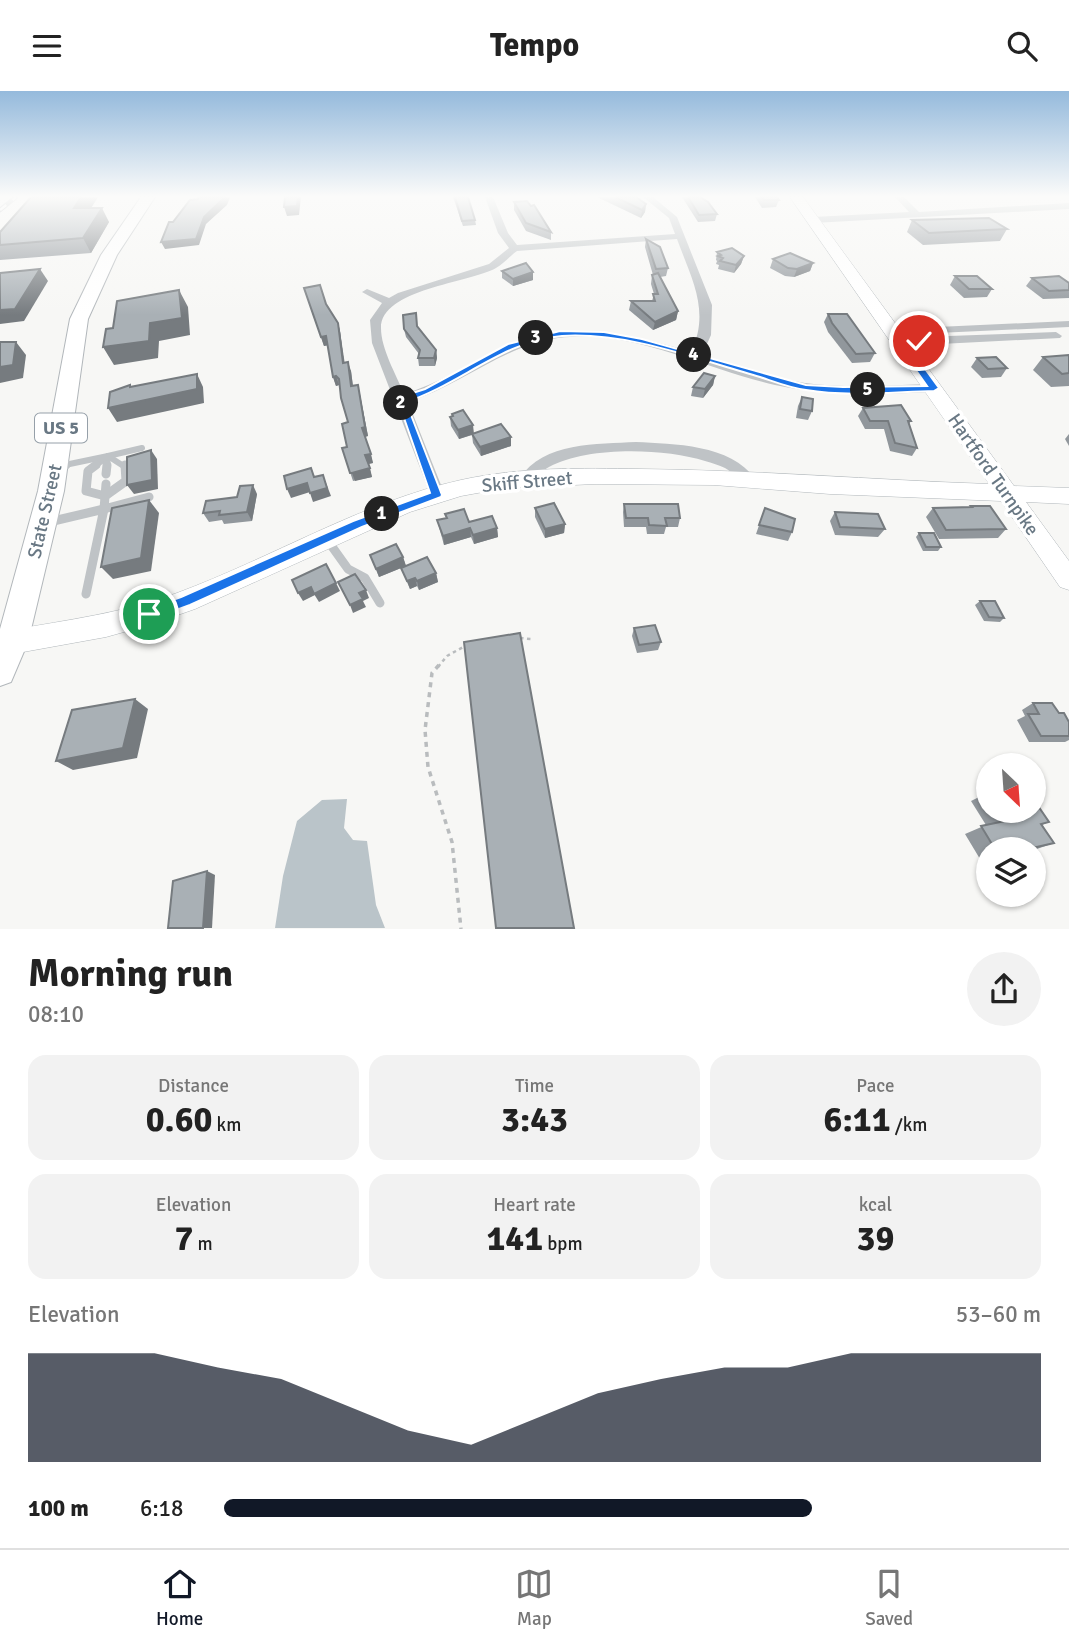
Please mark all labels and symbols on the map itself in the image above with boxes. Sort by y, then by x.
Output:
pin [889,311,949,371]
pin: 3 [518,321,554,355]
pin: 4 [676,337,712,373]
pin: 5 [850,373,886,407]
pin: 2 [384,385,418,421]
street label: Hartford Turnpike [942,409,1044,540]
road number: US 5 [35,414,87,443]
street label: State Street [22,461,68,561]
street label: Skiff Street [481,466,574,498]
pin: 1 [364,497,400,531]
pin [119,584,179,644]
north arrow [976,753,1046,823]

